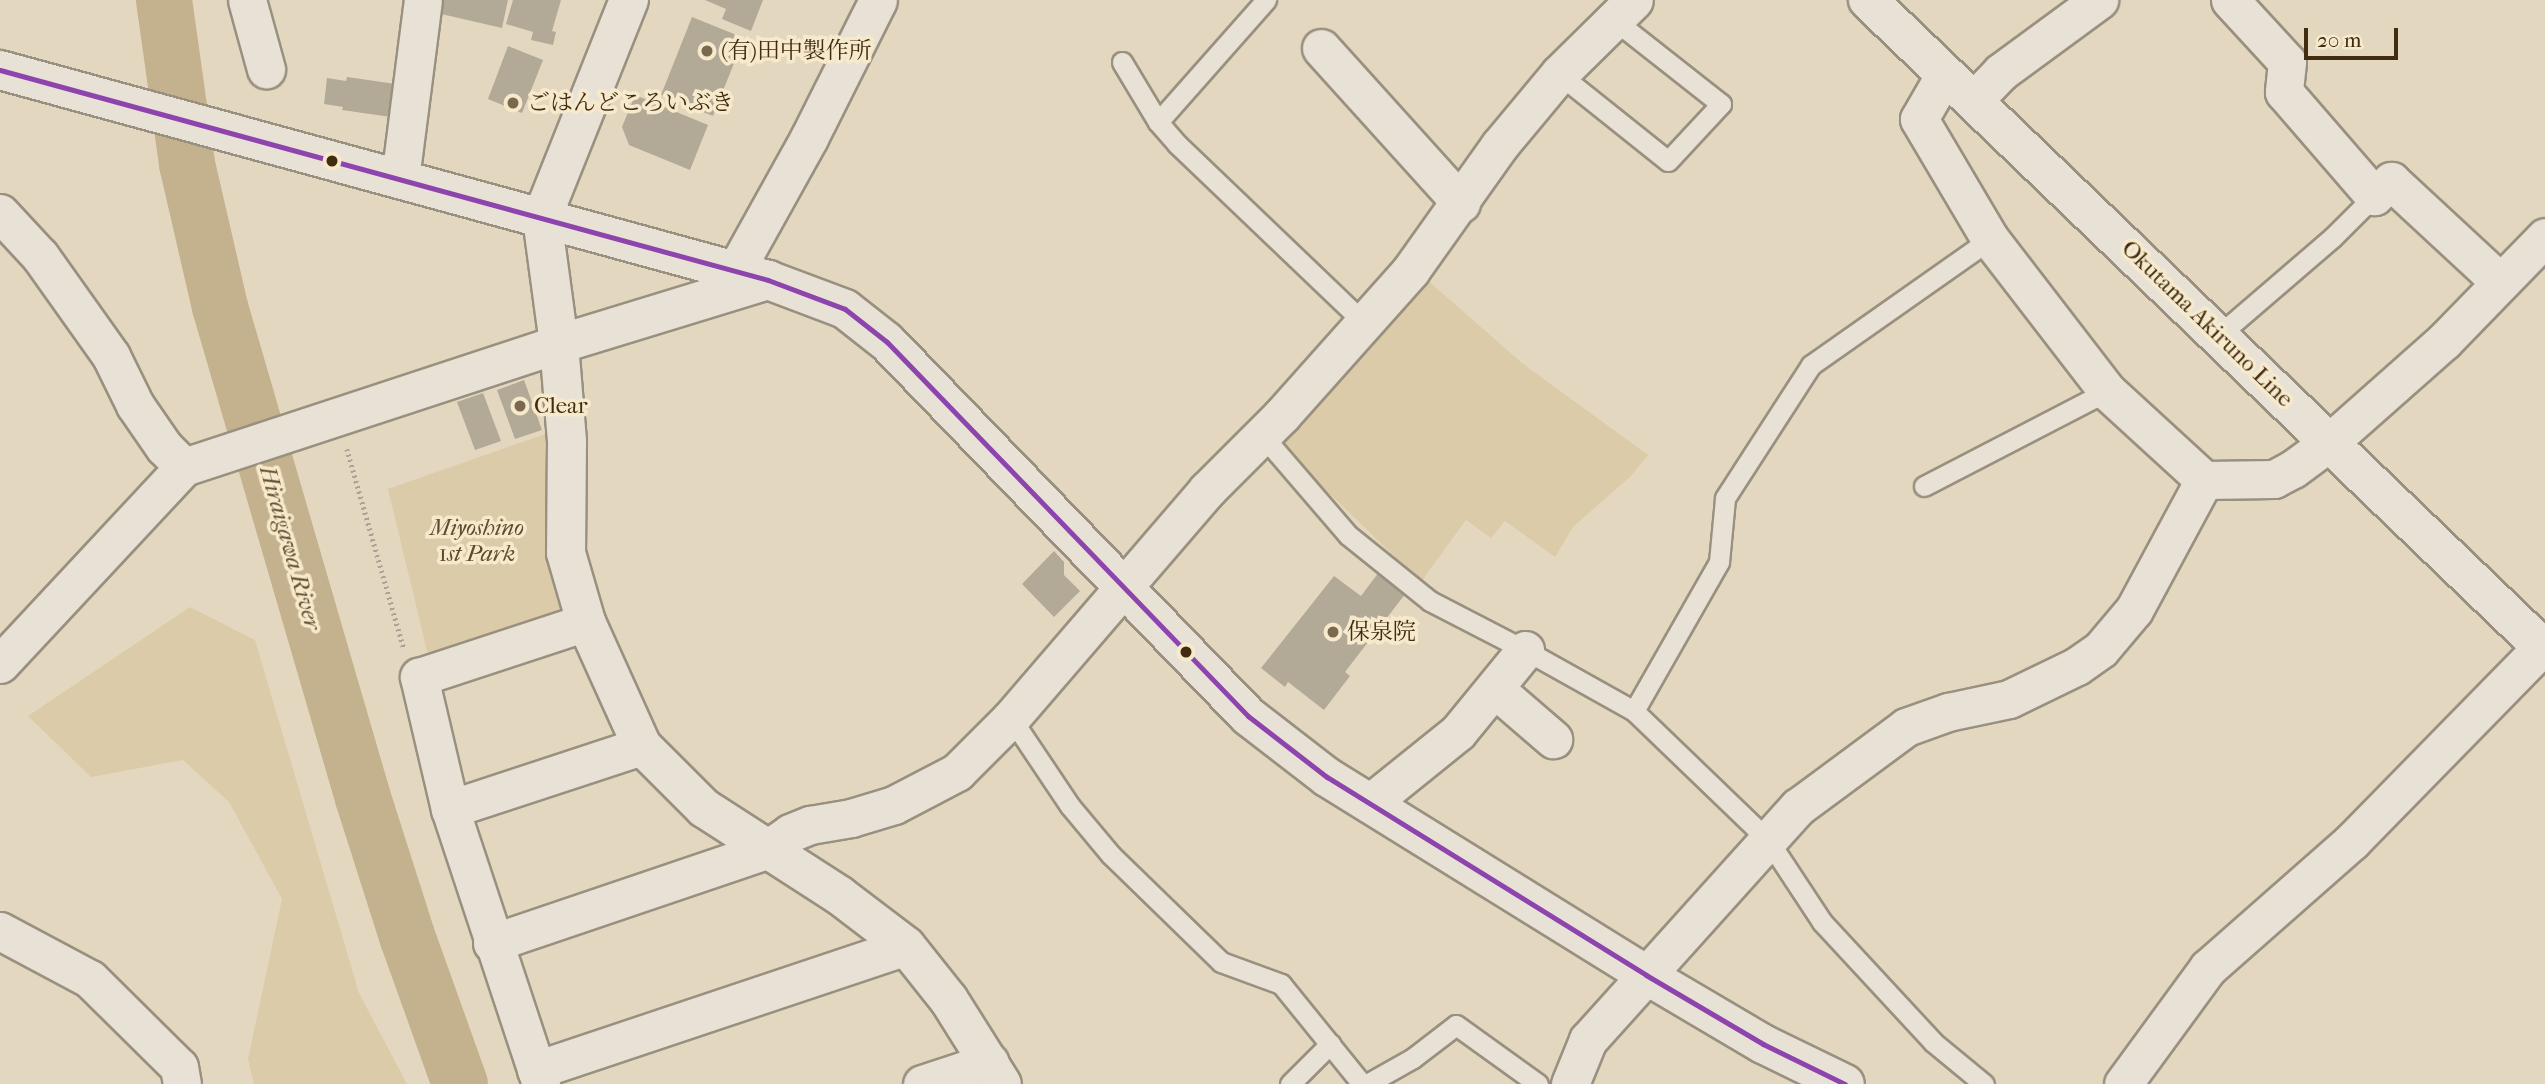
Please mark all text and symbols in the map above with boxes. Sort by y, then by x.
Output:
scale bar [2307,14,2402,58]
text: 20 m [2317,28,2361,52]
place label: (有)田中製作所 [721,37,872,65]
marker: (有)田中製作所 [699,43,715,59]
place label: ごはんどころいぶき [527,89,734,117]
marker: ごはんどころいぶき [505,95,521,111]
unlabelled marker [325,154,339,168]
street label: Okutama Akiruno Line [2115,235,2299,413]
place label: Clear [534,392,587,420]
marker: Clear [512,398,528,414]
water label: Hiraigawa River [253,463,327,633]
park label: Miyoshino 1st Park [430,514,524,568]
place label: 保泉院 [1347,618,1416,646]
marker: 保泉院 [1325,624,1341,640]
unlabelled marker [1179,645,1193,659]

